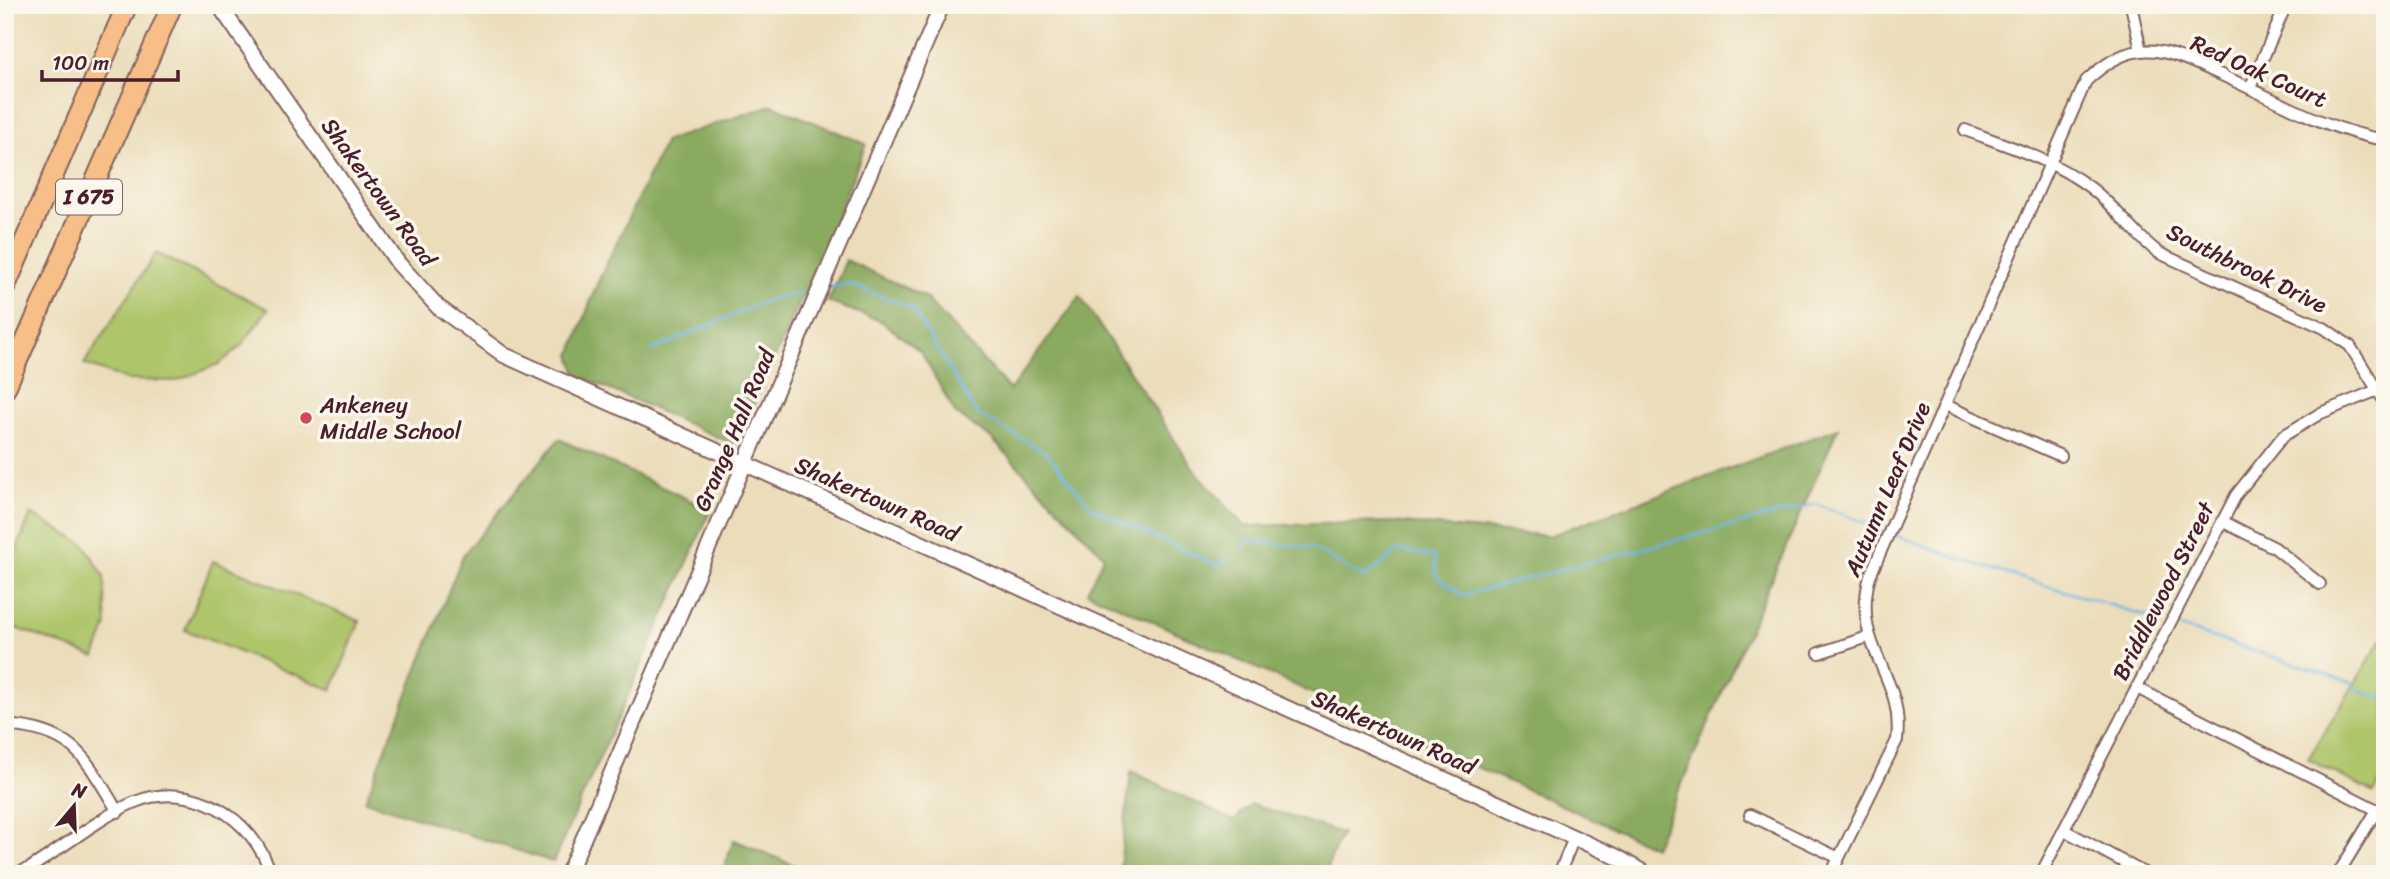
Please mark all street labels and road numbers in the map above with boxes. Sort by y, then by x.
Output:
street label: Red Oak Court [2184,23,2334,120]
street label: Shakertown Road [310,109,448,277]
road number: I 675 [56,180,122,214]
street label: Southbrook Drive [2159,212,2334,325]
street label: Grange Hall Road [682,341,788,518]
street label: Autumn Leaf Drive [1832,395,1943,584]
street label: Shakertown Road [788,445,968,555]
street label: Briddlewood Street [2101,493,2227,688]
street label: Shakertown Road [1305,678,1485,788]

